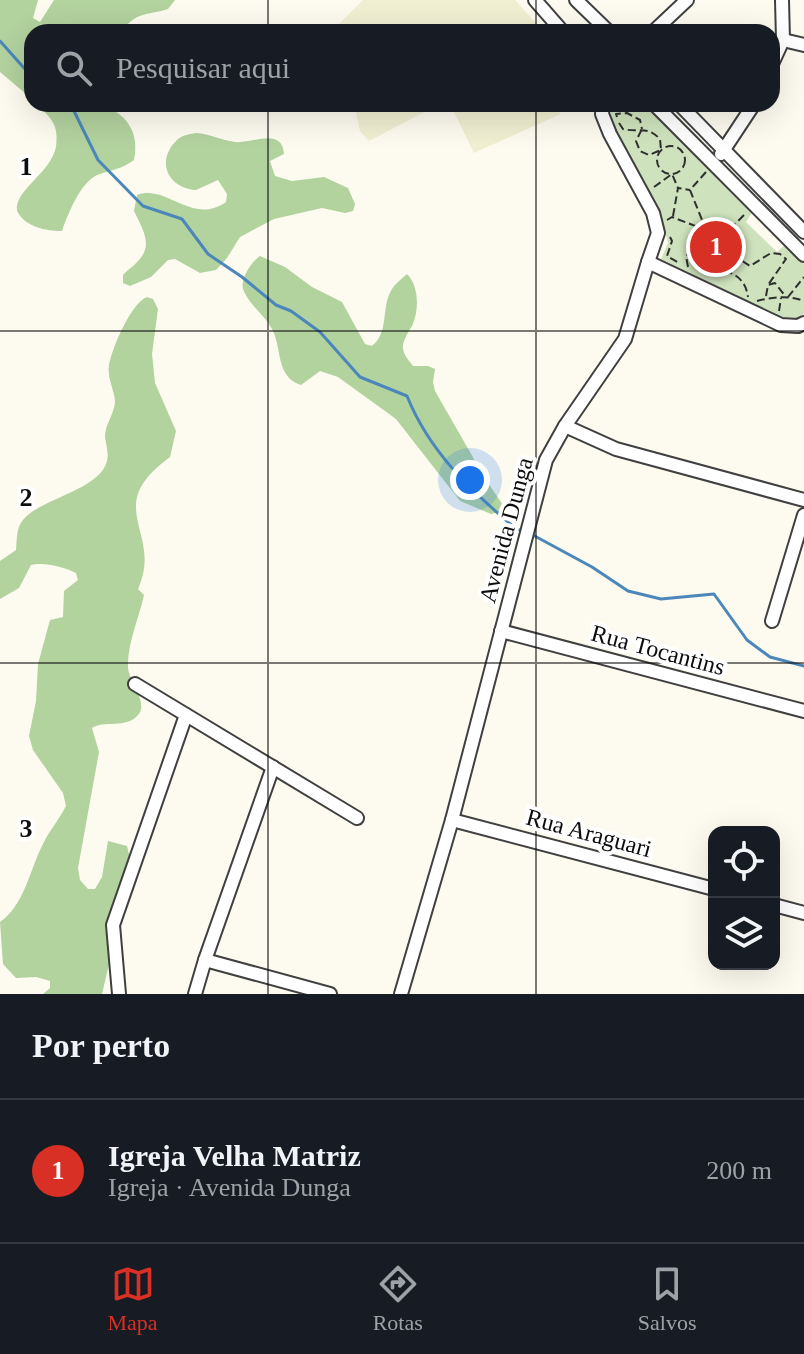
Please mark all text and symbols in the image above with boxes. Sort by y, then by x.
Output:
search box [24,24,780,112]
icon: search [52,46,96,90]
text: Pesquisar aqui [116,51,290,84]
text: 1 [20,152,33,181]
pin: 1 [690,217,742,277]
street label: Avenida Dunga [474,454,538,606]
your location [450,460,490,500]
text: 2 [20,483,33,512]
street label: Rua Tocantins [588,620,728,680]
street label: Rua Araguari [524,804,655,862]
text: 3 [20,814,33,843]
map controls [708,826,780,970]
button: locate [708,826,780,898]
button: layers [708,898,780,970]
text: Por perto [32,1027,170,1064]
text: Igreja Velha Matriz [108,1139,361,1172]
text: 1 [52,1156,65,1185]
text: 200 m [706,1156,772,1185]
text: Igreja · Avenida Dunga [108,1173,351,1202]
tab: Mapa [108,1262,158,1336]
tab: Rotas [373,1262,423,1336]
tab: Salvos [638,1262,696,1336]

